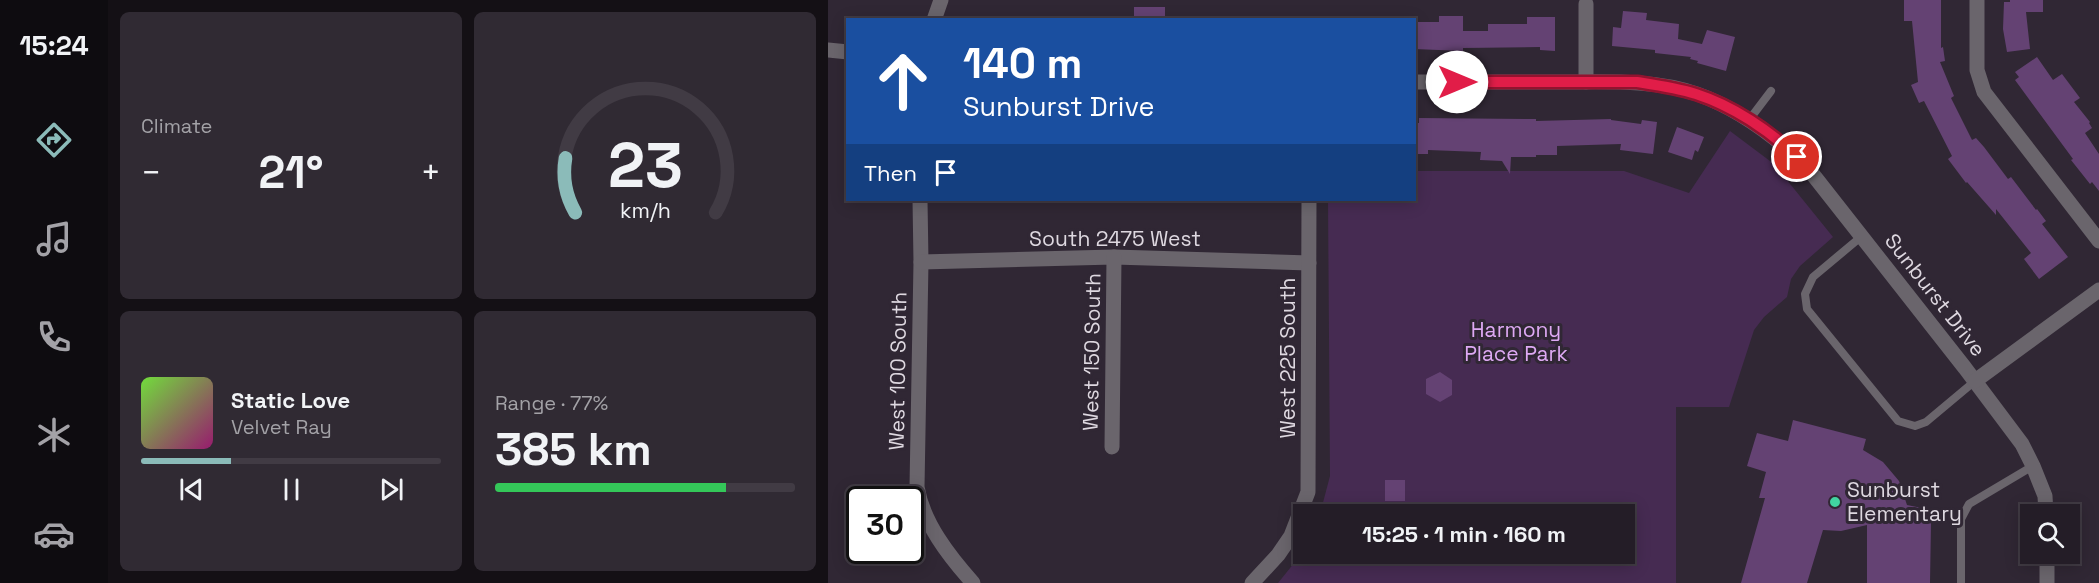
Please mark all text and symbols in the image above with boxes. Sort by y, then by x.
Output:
text: 15:24 [19,28,89,63]
text: 140 m [963,37,1082,90]
icon: ahead [864,42,942,120]
position arrow [1425,50,1489,114]
text: Sunburst Drive [963,89,1154,124]
text: Climate [141,113,212,139]
icon: directions [33,119,75,161]
text: 23 [607,126,682,205]
pin [1771,131,1822,182]
icon: arrive [1780,140,1813,173]
text: 21° [259,144,323,201]
text: − [141,152,161,194]
text: + [421,152,441,194]
icon: arrive [929,156,962,189]
text: Then [864,159,917,187]
text: km/h [619,197,671,224]
icon: music [33,218,75,260]
street label: South 2475 West [1029,225,1201,252]
street label: Sunburst Drive [1879,228,1992,362]
street label: West 150 South [1077,273,1106,431]
street label: West 225 South [1274,278,1301,438]
street label: West 100 South [883,291,912,451]
icon: phone [33,316,75,358]
park label: Harmony Place Park [1464,316,1568,367]
text: Static Love [231,386,350,414]
text: Range · 77% [495,390,608,416]
icon: climate [33,414,75,456]
text: Velvet Ray [231,414,332,440]
text: 385 km [495,421,652,478]
icon: previous [175,473,208,506]
icon: pause [275,473,308,506]
icon: next [375,473,408,506]
place label: Sunburst Elementary [1847,476,1962,527]
speed limit sign: 30 [846,486,924,564]
marker: Sunburst Elementary [1828,495,1842,509]
map controls [2020,504,2080,564]
button: search [2020,504,2080,564]
icon: car [33,513,75,555]
text: 15:25 · 1 min · 160 m [1362,520,1566,548]

